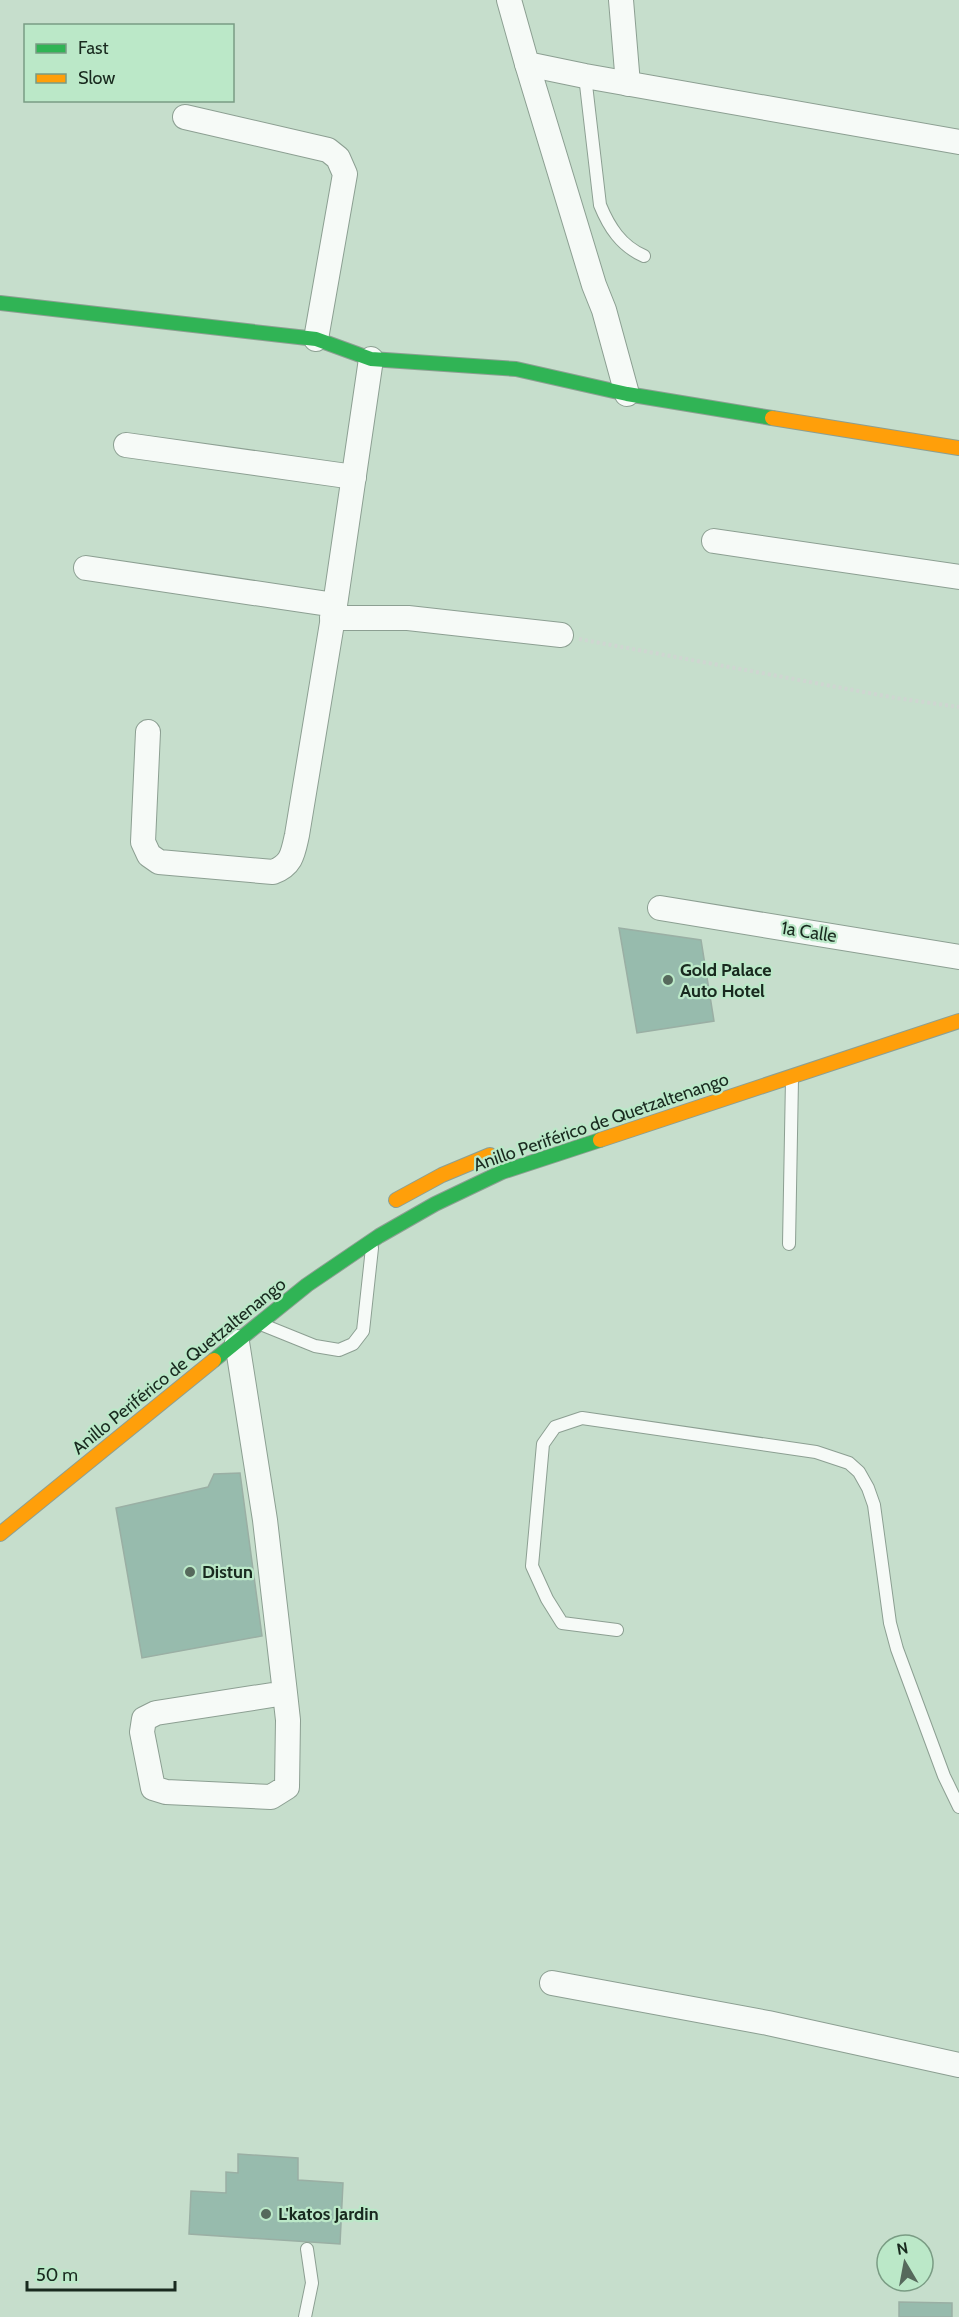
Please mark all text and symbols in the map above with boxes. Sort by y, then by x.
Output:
legend [24,24,234,102]
text: Fast [78,37,109,59]
text: Slow [78,67,115,89]
street label: 1a Calle [780,917,838,947]
place label: Gold Palace Auto Hotel [680,959,772,1002]
marker: Gold Palace Auto Hotel [661,973,675,987]
street label: Anillo Periférico de Quetzaltenango [470,1068,732,1176]
street label: Anillo Periférico de Quetzaltenango [68,1273,290,1459]
place label: Distun [202,1561,253,1583]
marker: Distun [183,1565,197,1579]
place label: L'katos Jardin [278,2203,379,2225]
marker: L'katos Jardin [259,2207,273,2221]
north arrow [875,2233,935,2293]
text: N [895,2238,910,2259]
scale bar [27,2254,176,2292]
text: 50 m [36,2264,78,2286]

